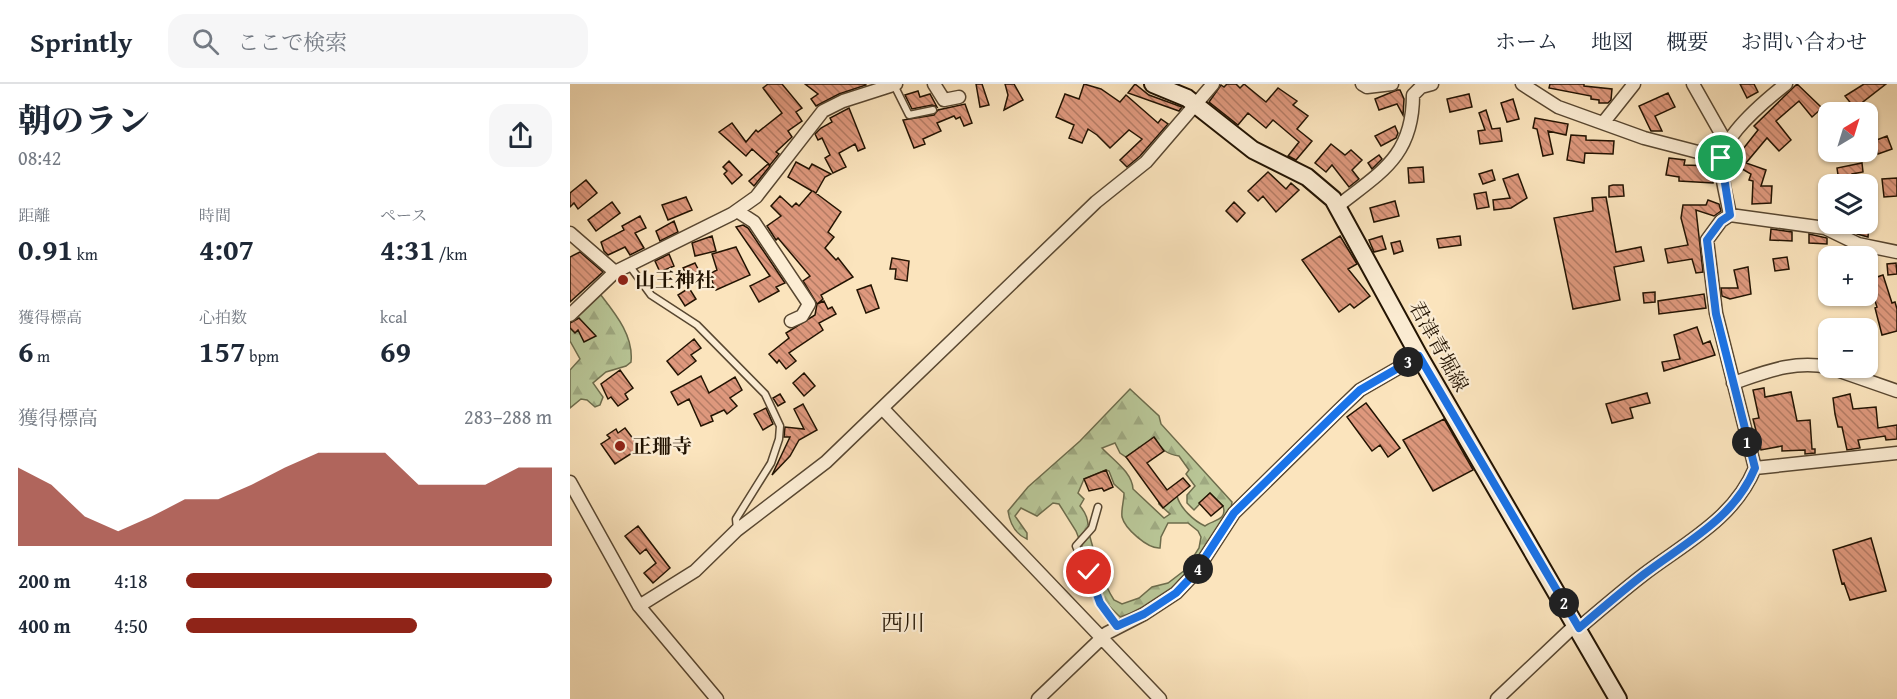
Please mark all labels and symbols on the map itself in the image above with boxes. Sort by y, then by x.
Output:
north arrow [1818,102,1878,162]
pin [1695,132,1746,183]
place label: 山王神社 [635,265,715,294]
marker: 山王神社 [616,273,630,287]
street label: 君津青堀線 [1403,295,1476,397]
pin: 3 [1393,347,1423,377]
pin: 1 [1732,427,1762,457]
place label: 正珊寺 [632,431,692,460]
marker: 正珊寺 [613,439,627,453]
pin [1063,546,1114,597]
pin: 4 [1183,554,1213,584]
pin: 2 [1549,588,1579,618]
district label: 西川 [881,606,925,638]

